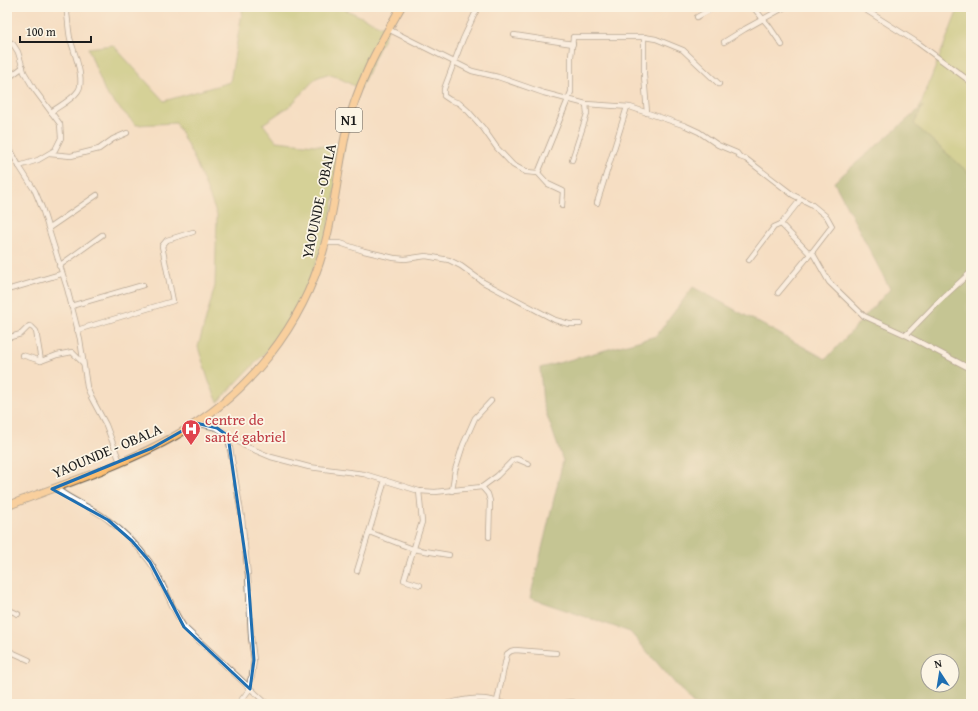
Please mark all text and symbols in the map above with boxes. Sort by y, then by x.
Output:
scale bar [20,18,91,44]
text: 100 m [26,23,56,40]
road number: N1 [336,108,362,132]
street label: YAOUNDE - OBALA [296,141,341,260]
place label: centre de santé gabriel [205,409,286,447]
street label: YAOUNDE - OBALA [49,418,165,483]
hospital icon: centre de santé gabriel [180,418,202,446]
north arrow [920,653,960,693]
text: N [933,654,944,672]

